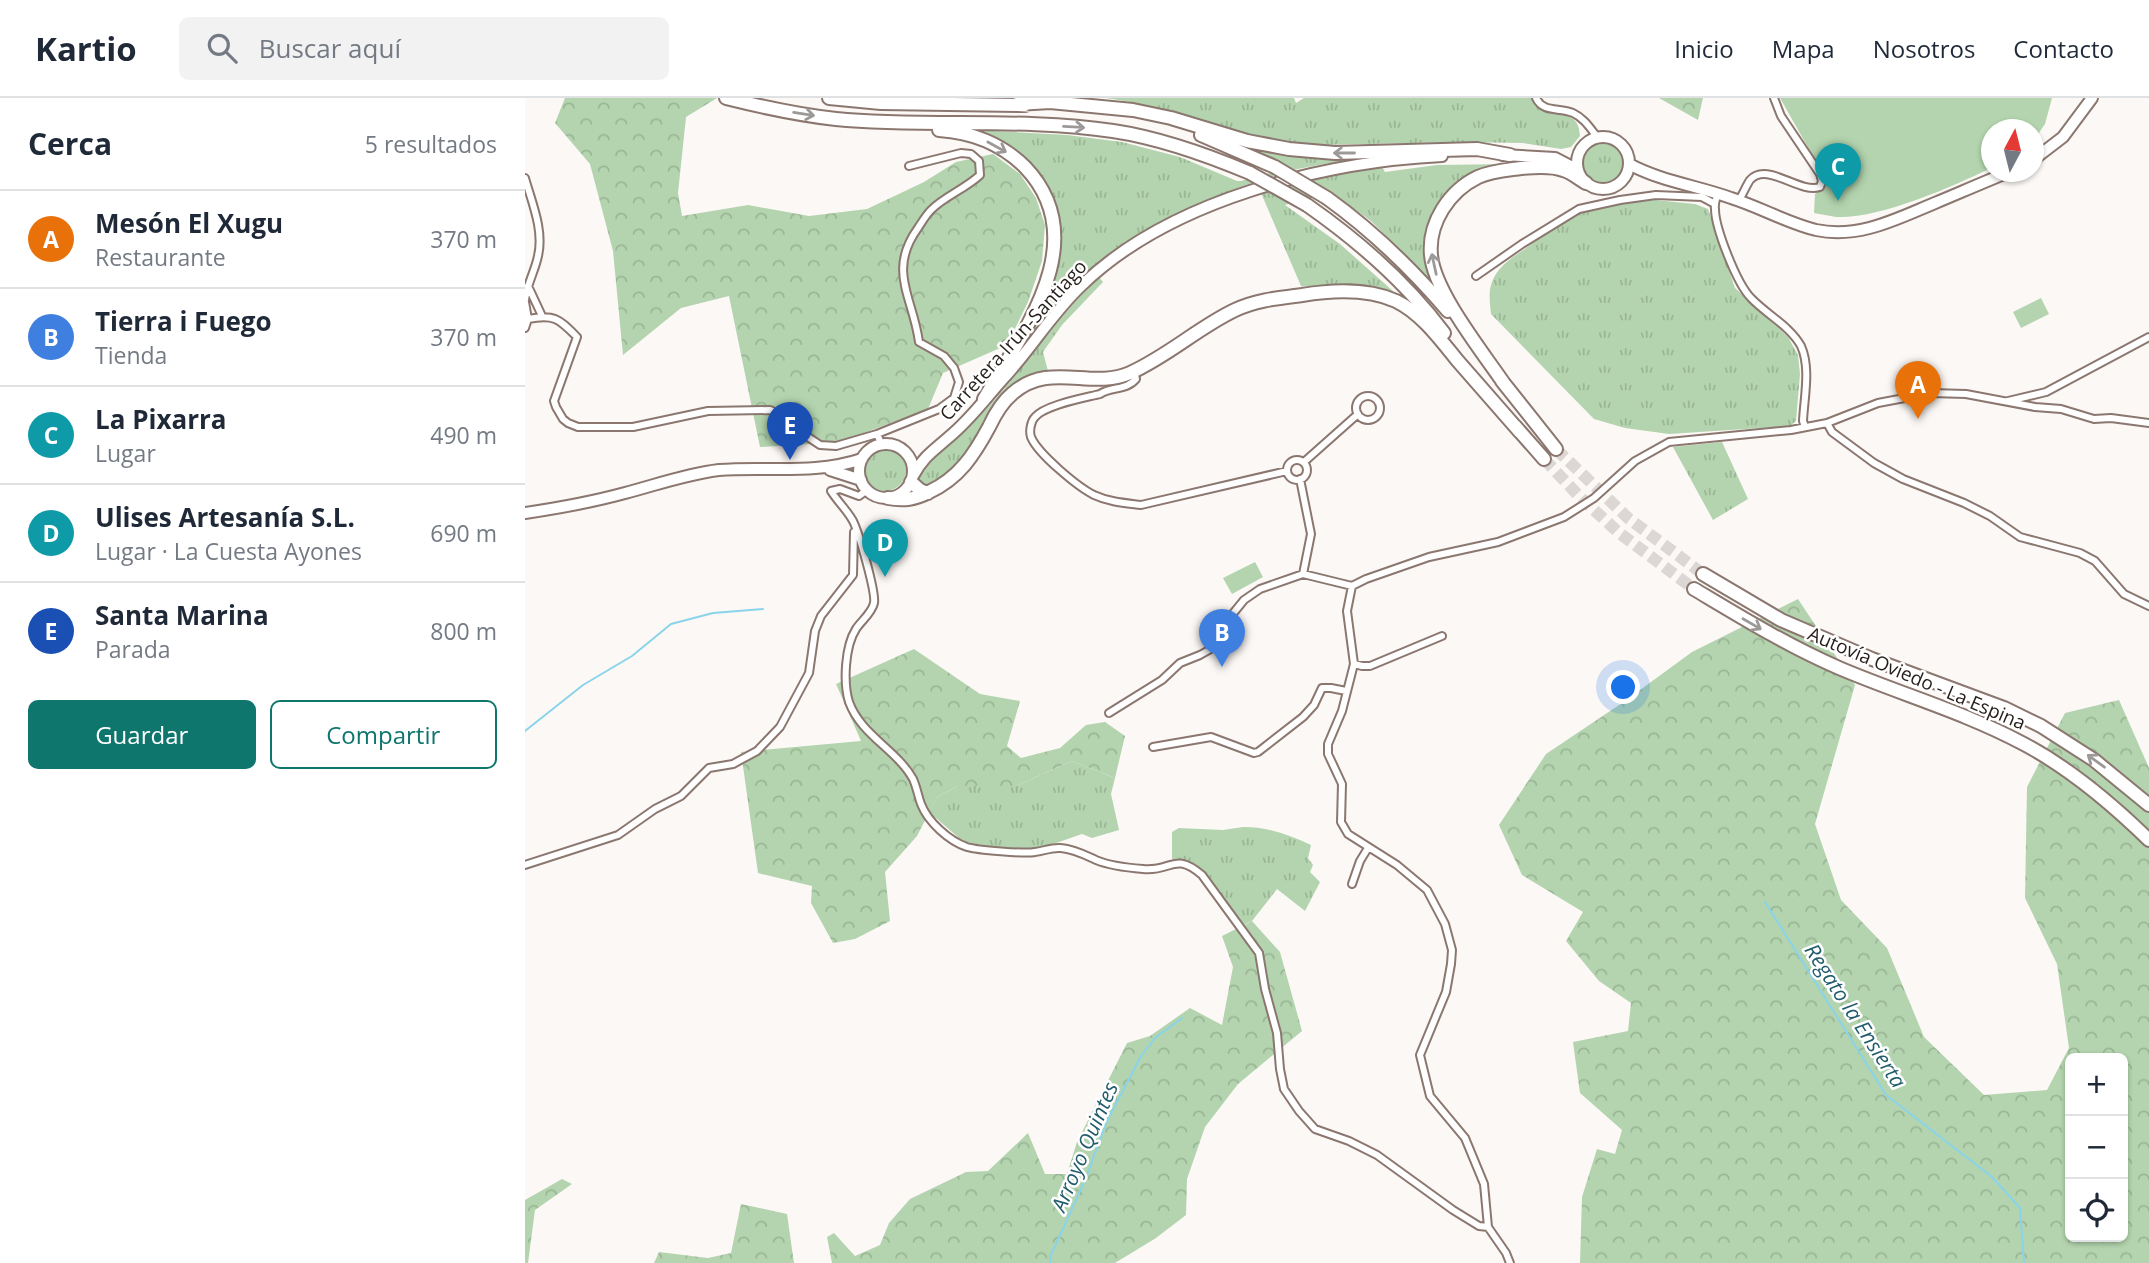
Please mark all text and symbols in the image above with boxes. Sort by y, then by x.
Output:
search box [179,17,669,80]
text: Kartio [35,26,137,71]
icon: search [203,29,241,67]
text: Buscar aquí [259,30,401,66]
text: Inicio [1674,32,1734,65]
text: Mapa [1772,32,1835,65]
text: Nosotros [1873,32,1975,65]
text: Contacto [2013,32,2114,65]
one-way arrow [792,108,815,121]
north arrow [1981,119,2044,182]
one-way arrow [1062,120,1085,133]
text: Cerca [28,123,112,164]
text: 5 resultados [365,128,497,160]
one-way arrow [986,140,1007,154]
pin: C [1815,143,1861,201]
one-way arrow [1333,146,1356,160]
text: Mesón El Xugu [95,205,283,241]
text: A [43,223,59,255]
text: 370 m [430,223,497,255]
text: Restaurante [95,241,226,273]
one-way arrow [1426,253,1440,276]
street label: Carretera Irún-Santiago [934,254,1092,426]
text: Tierra i Fuego [95,303,272,339]
text: B [43,321,59,353]
text: 370 m [430,321,497,353]
text: Tienda [95,339,167,371]
pin: A [1895,361,1941,419]
text: La Pixarra [95,401,226,437]
pin: E [767,402,813,460]
text: C [44,419,58,451]
text: 490 m [430,419,497,451]
text: Lugar [95,437,156,469]
text: Ulises Artesanía S.L. [95,499,355,535]
text: D [42,517,60,549]
text: 690 m [430,517,497,549]
pin: D [862,519,908,577]
text: Lugar · La Cuesta Ayones [95,535,362,567]
text: Santa Marina [95,597,269,633]
pin: B [1199,609,1245,667]
text: E [45,615,57,647]
text: 800 m [430,615,497,647]
one-way arrow [1742,617,1762,631]
street label: Autovía Oviedo - La Espina [1804,620,2030,736]
text: Parada [95,633,171,665]
your location [1606,670,1640,704]
button: Guardar [28,700,256,769]
button: Compartir [270,700,497,769]
one-way arrow [2088,754,2106,769]
water label: Regato la Ensierta [1799,938,1913,1093]
map controls [2065,1053,2128,1242]
button: + [2065,1053,2128,1116]
water label: Arroyo Quintes [1043,1078,1124,1218]
button: − [2065,1116,2128,1179]
button: locate [2065,1179,2128,1242]

